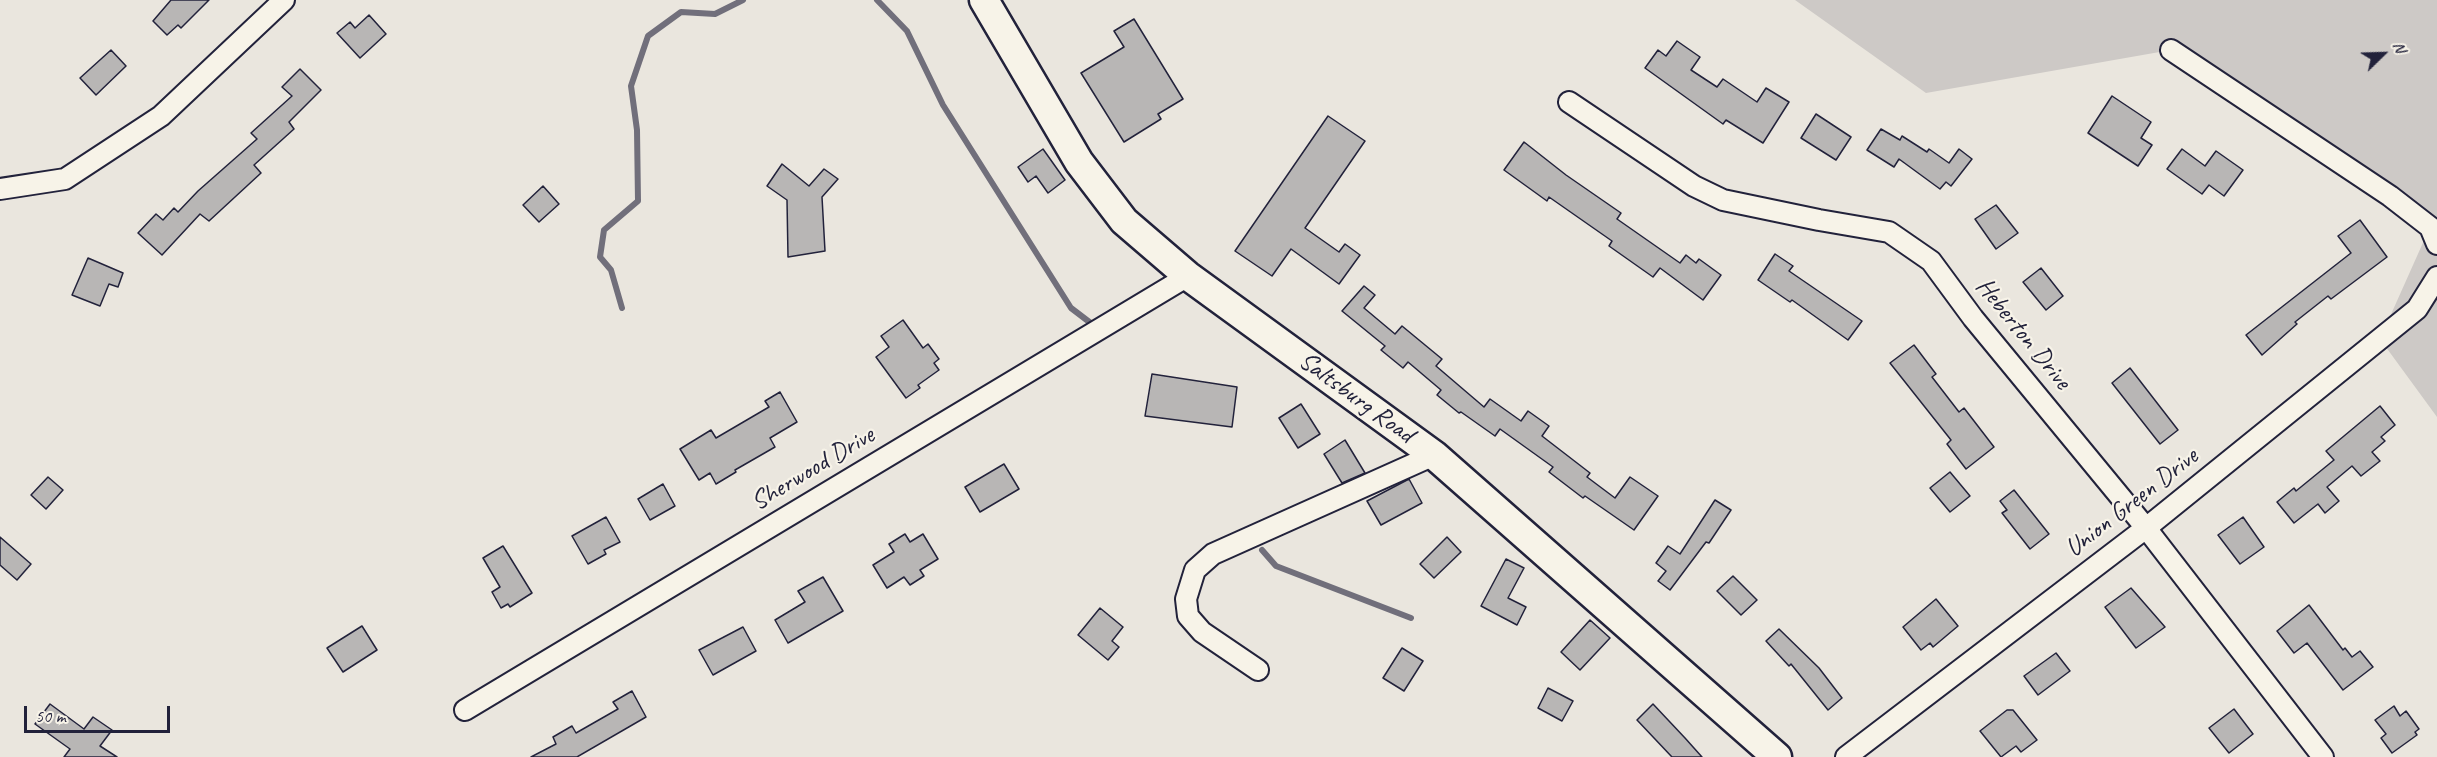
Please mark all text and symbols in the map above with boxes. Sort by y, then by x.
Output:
north arrow [2353,24,2413,84]
text: N [2388,39,2411,55]
street label: Heberton Drive [1968,272,2078,396]
street label: Saltsburg Road [1292,346,1420,450]
street label: Sherwood Drive [746,420,880,518]
street label: Union Green Drive [2059,441,2205,565]
scale bar [27,694,172,732]
text: 50 m [35,705,66,727]

